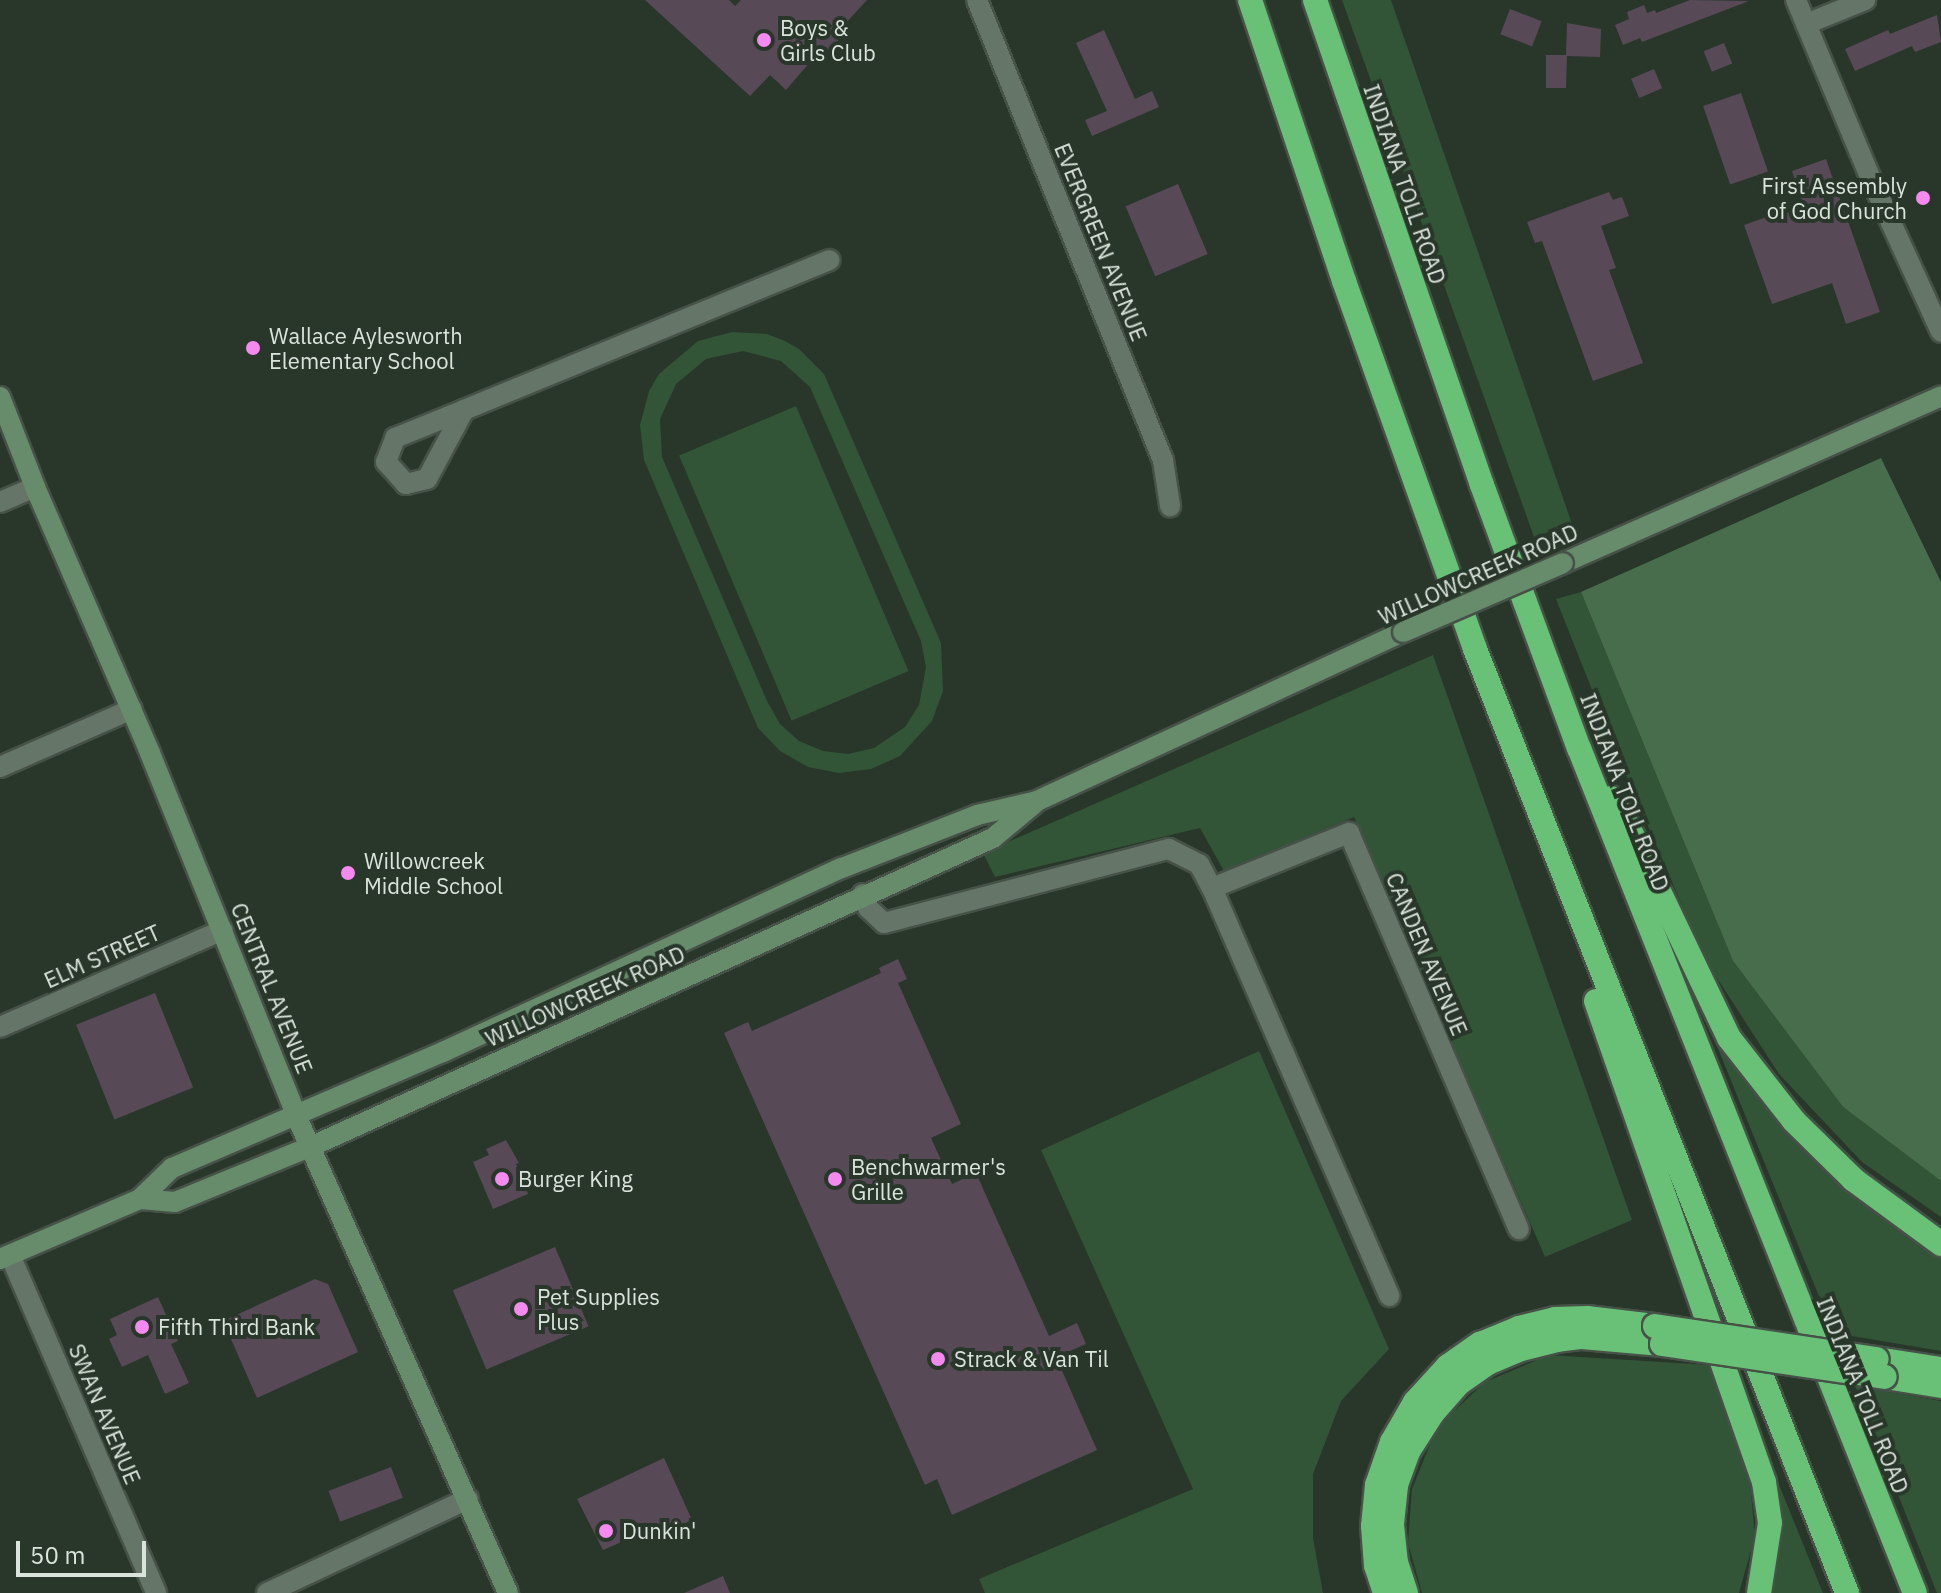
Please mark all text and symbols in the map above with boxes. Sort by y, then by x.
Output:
place label: Boys & Girls Club [780,14,876,66]
marker: Boys & Girls Club [755,31,773,49]
street label: INDIANA TOLL ROAD [1358,81,1452,287]
street label: EVERGREEN AVENUE [1049,139,1153,345]
place label: First Assembly of God Church [1761,172,1907,224]
marker: First Assembly of God Church [1914,189,1932,207]
place label: Wallace Aylesworth Elementary School [269,322,463,374]
marker: Wallace Aylesworth Elementary School [244,339,262,357]
street label: WILLOWCREEK ROAD [1374,518,1582,630]
street label: INDIANA TOLL ROAD [1575,689,1675,895]
place label: Willowcreek Middle School [364,847,503,898]
marker: Willowcreek Middle School [339,864,357,882]
street label: CANDEN AVENUE [1381,869,1473,1039]
street label: CENTRAL AVENUE [226,899,318,1077]
street label: ELM STREET [40,919,164,993]
street label: WILLOWCREEK ROAD [481,940,689,1052]
place label: Benchwarmer's Grille [851,1153,1006,1204]
place label: Burger King [518,1166,633,1192]
marker: Burger King [493,1170,511,1188]
marker: Benchwarmer's Grille [826,1170,844,1188]
place label: Pet Supplies Plus [537,1283,660,1334]
street label: INDIANA TOLL ROAD [1811,1293,1915,1497]
marker: Pet Supplies Plus [512,1300,530,1318]
place label: Fifth Third Bank [158,1314,315,1340]
marker: Fifth Third Bank [133,1318,151,1336]
street label: SWAN AVENUE [64,1340,146,1488]
place label: Strack & Van Til [954,1346,1109,1372]
marker: Strack & Van Til [929,1350,947,1368]
place label: Dunkin' [622,1518,696,1544]
marker: Dunkin' [597,1522,615,1540]
scale bar [20,1525,150,1575]
text: 50 m [30,1539,85,1571]

